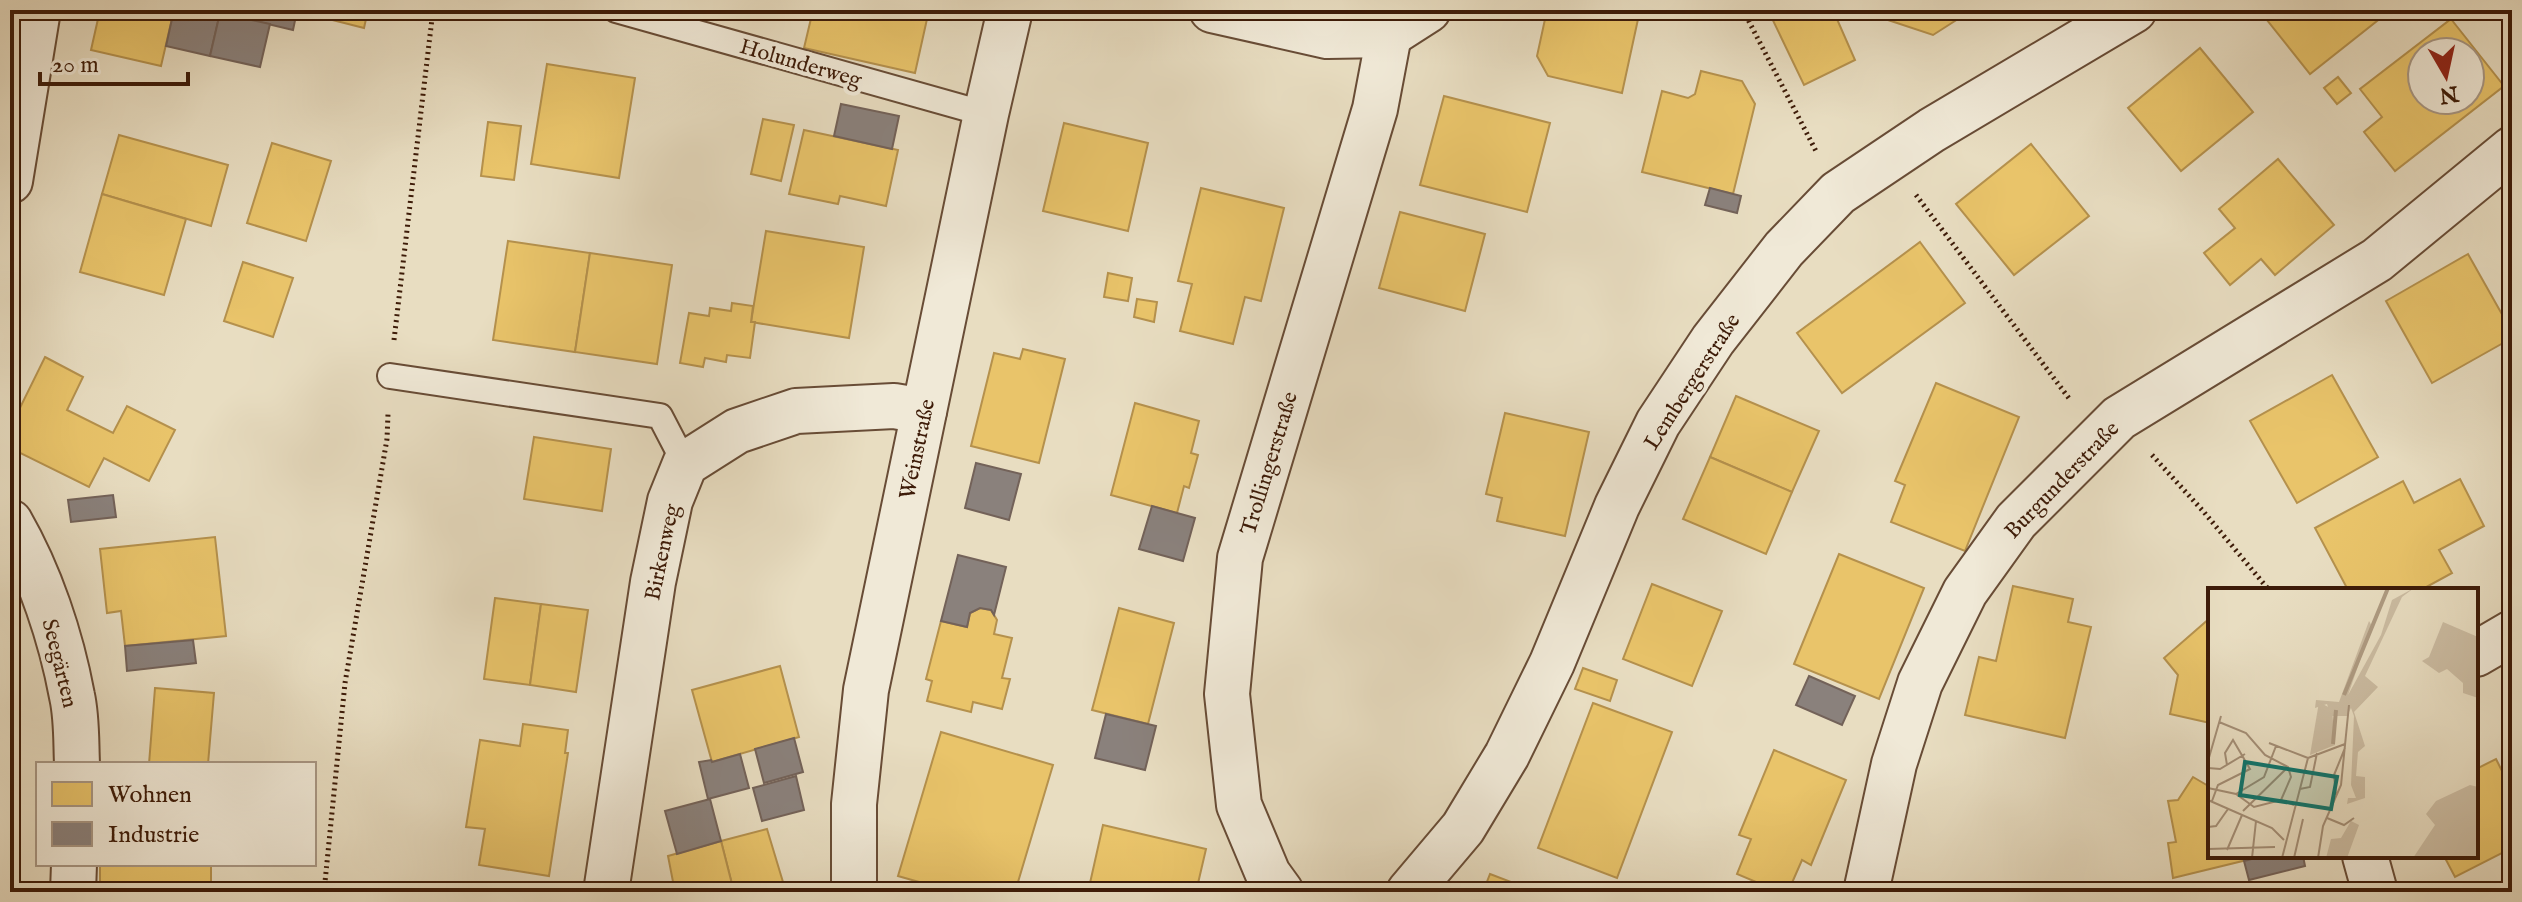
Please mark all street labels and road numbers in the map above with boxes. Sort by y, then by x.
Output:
street label: Holunderweg [736,33,866,95]
street label: Lembergerstraße [1638,309,1747,456]
street label: Trollingerstraße [1235,389,1305,539]
street label: Weinstraße [894,397,942,502]
street label: Burgunderstraße [1999,416,2126,545]
street label: Birkenweg [639,501,687,603]
street label: Seegärten [35,616,84,711]

